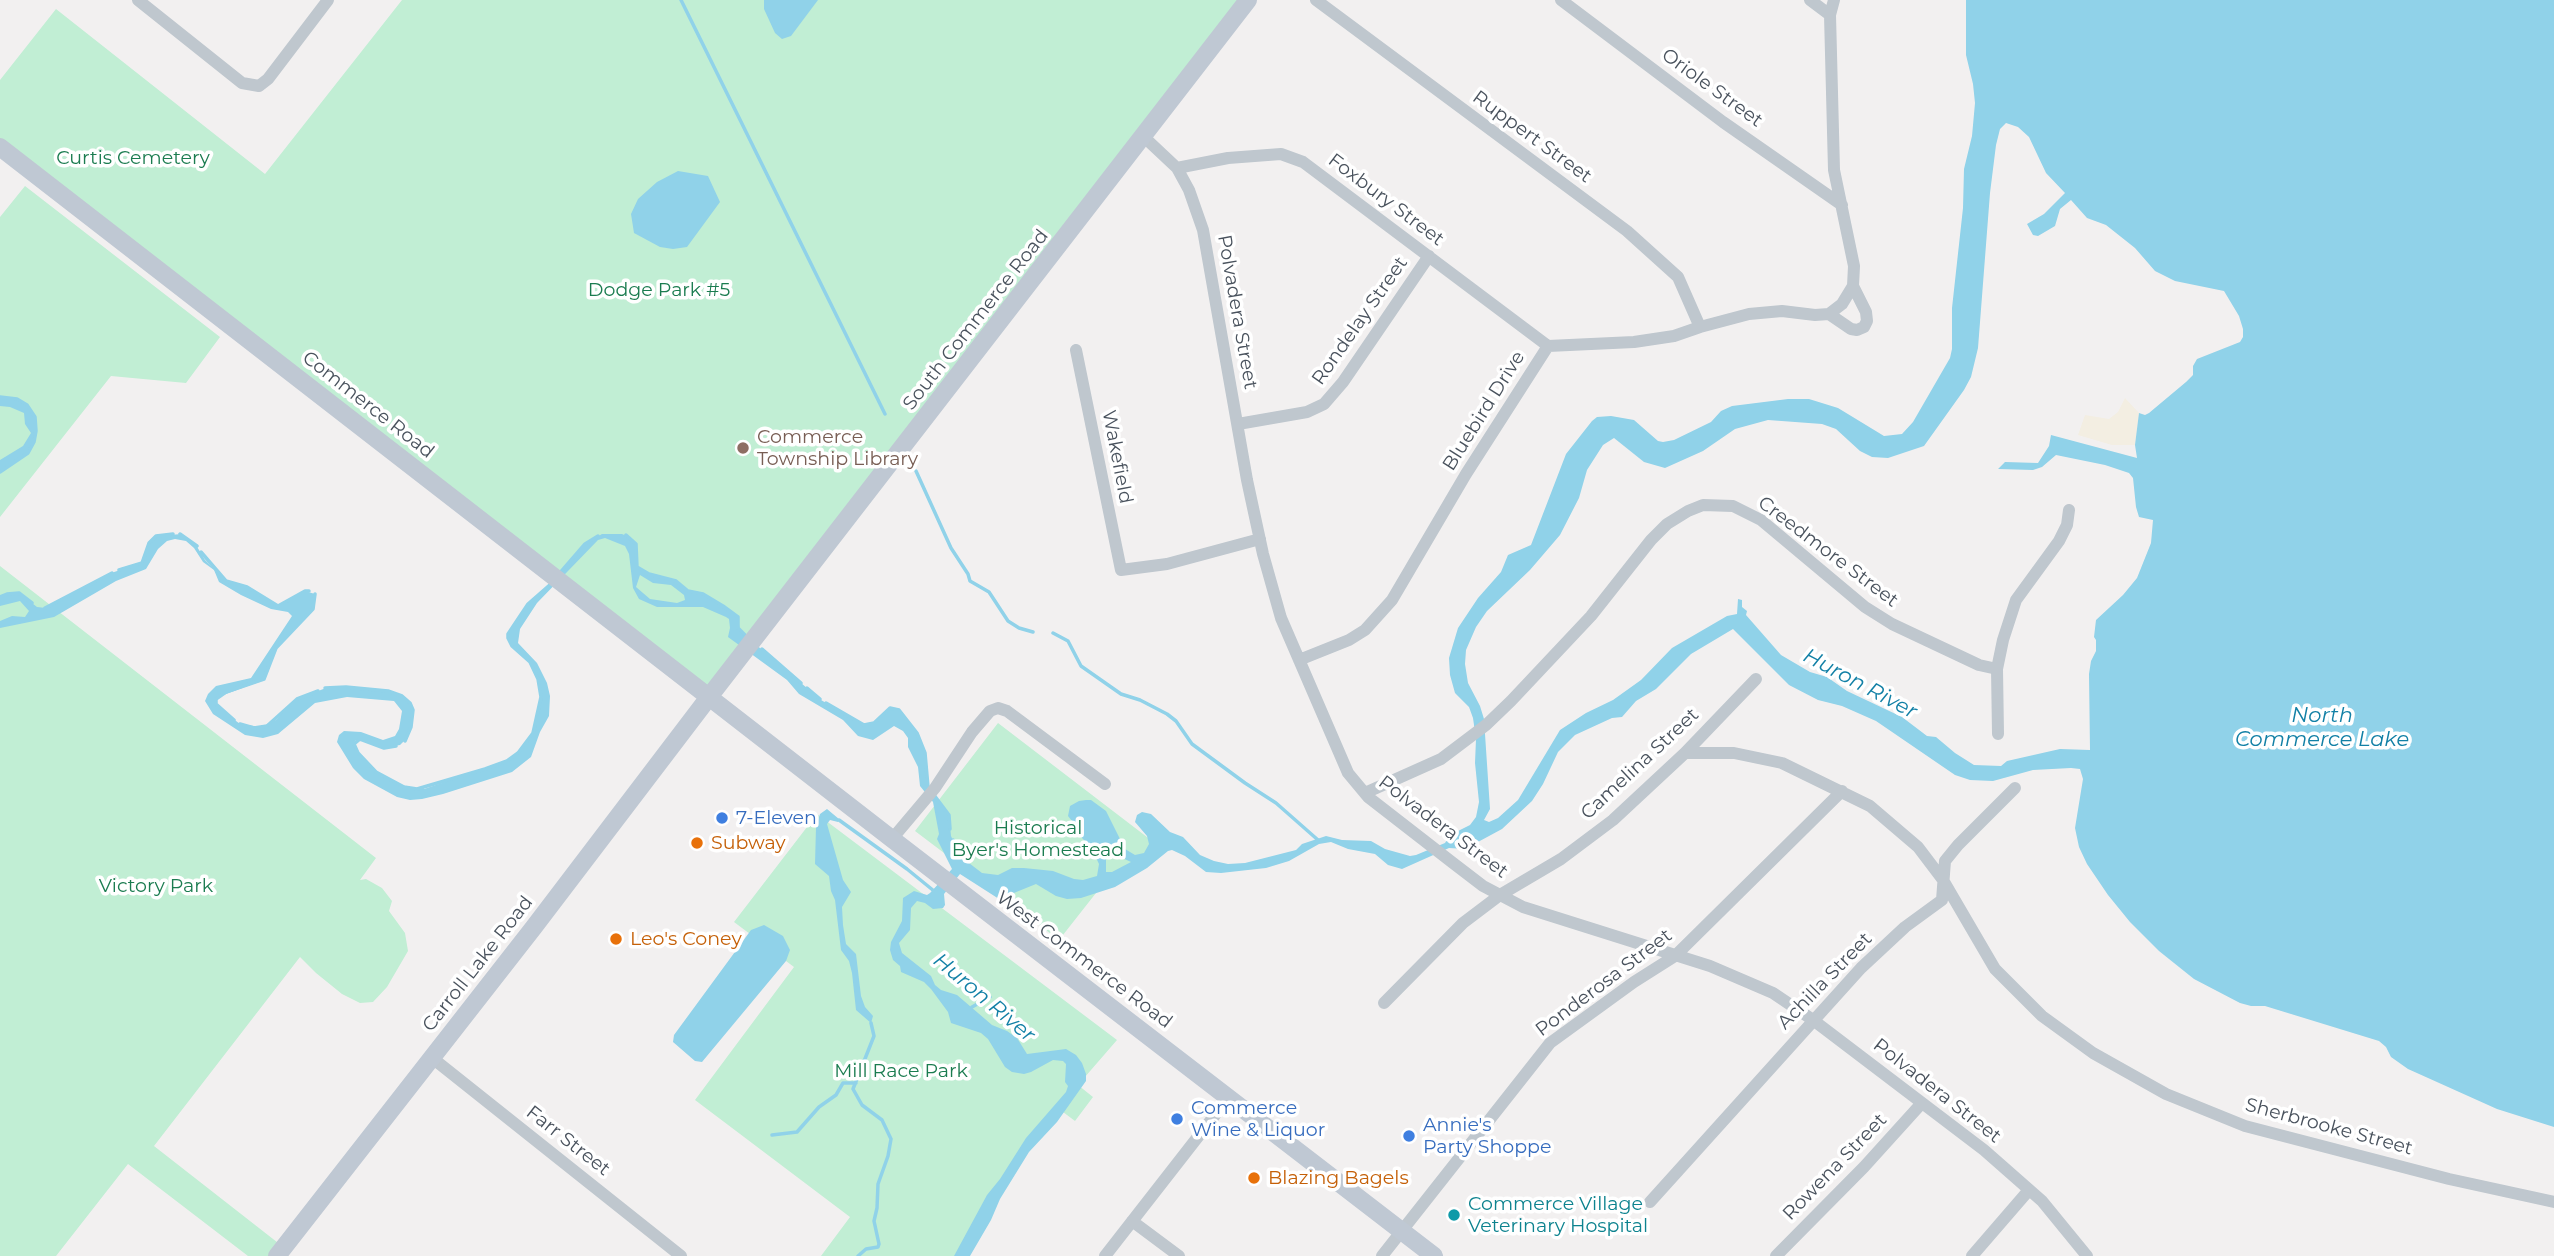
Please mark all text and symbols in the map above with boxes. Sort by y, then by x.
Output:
street label: Oriole Street [1657,44,1767,132]
street label: Ruppert Street [1468,86,1596,188]
park label: Curtis Cemetery [56,147,210,169]
street label: Foxbury Street [1324,149,1448,251]
street label: South Commerce Road [898,225,1054,415]
street label: Polvadera Street [1212,233,1262,391]
street label: Rondelay Street [1307,252,1413,390]
park label: Dodge Park #5 [588,279,730,301]
street label: Commerce Road [298,347,438,463]
street label: Bluebird Drive [1438,347,1530,475]
street label: Wakefield [1097,408,1137,506]
place label: Commerce Township Library [757,426,918,470]
marker: Commerce Township Library [735,440,751,456]
street label: Creedmore Street [1753,492,1903,612]
water label: Huron River [1799,643,1921,725]
water label: North Commerce Lake [2235,703,2409,753]
street label: Camelina Street [1576,704,1704,824]
street label: Polvadera Street [1374,771,1512,883]
place label: 7-Eleven [736,807,817,829]
marker: 7-Eleven [714,810,730,826]
park label: Historical Byer's Homestead [952,817,1124,861]
place label: Subway [711,832,786,854]
marker: Subway [689,835,705,851]
park label: Victory Park [99,875,213,897]
street label: West Commerce Road [992,886,1176,1034]
street label: Carroll Lake Road [418,892,538,1036]
street label: Ponderosa Street [1531,924,1677,1042]
place label: Leo's Coney [630,928,742,950]
street label: Achilla Street [1773,928,1877,1034]
marker: Leo's Coney [608,931,624,947]
water label: Huron River [928,948,1040,1048]
street label: Polvadera Street [1868,1034,2006,1148]
park label: Mill Race Park [834,1060,968,1082]
street label: Sherbrooke Street [2243,1094,2415,1160]
place label: Commerce Wine & Liquor [1191,1097,1325,1141]
street label: Farr Street [521,1101,615,1181]
street label: Rowena Street [1778,1109,1892,1225]
marker: Commerce Wine & Liquor [1169,1111,1185,1127]
place label: Annie's Party Shoppe [1423,1114,1551,1158]
marker: Annie's Party Shoppe [1401,1128,1417,1144]
place label: Blazing Bagels [1268,1167,1409,1189]
marker: Blazing Bagels [1246,1170,1262,1186]
place label: Commerce Village Veterinary Hospital [1468,1193,1648,1237]
marker: Commerce Village Veterinary Hospital [1446,1207,1462,1223]

